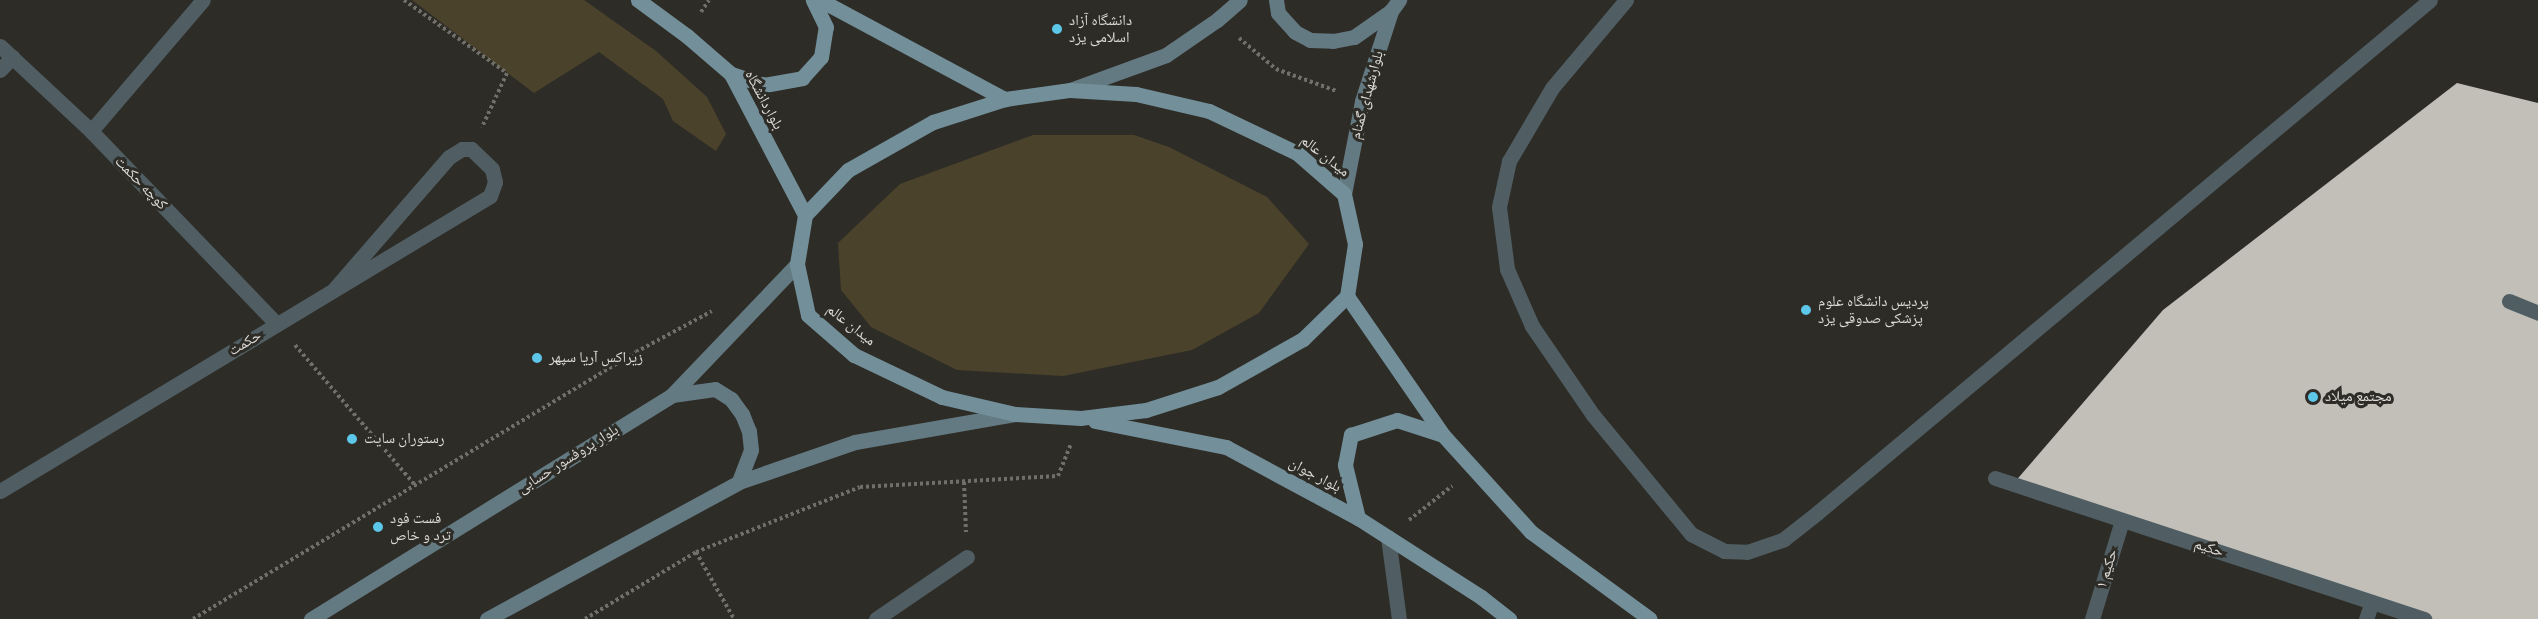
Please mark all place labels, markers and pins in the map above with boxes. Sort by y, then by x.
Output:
place label: دانشگاه آزاد اسلامی یزد [1069,11,1132,46]
marker: دانشگاه آزاد اسلامی یزد [1050,22,1064,36]
place label: پردیس دانشگاه علوم پزشکی صدوقی یزد [1818,292,1929,327]
marker: پردیس دانشگاه علوم پزشکی صدوقی یزد [1799,303,1813,317]
place label: زیراکس آریا سپهر [549,349,643,367]
marker: زیراکس آریا سپهر [530,351,544,365]
place label: مجتمع میلاد [2325,388,2391,406]
marker: مجتمع میلاد [2306,390,2320,404]
place label: رستوران سایت [364,430,445,448]
marker: رستوران سایت [345,432,359,446]
place label: فست فود ترد و خاص [390,509,451,544]
marker: فست فود ترد و خاص [371,520,385,534]

